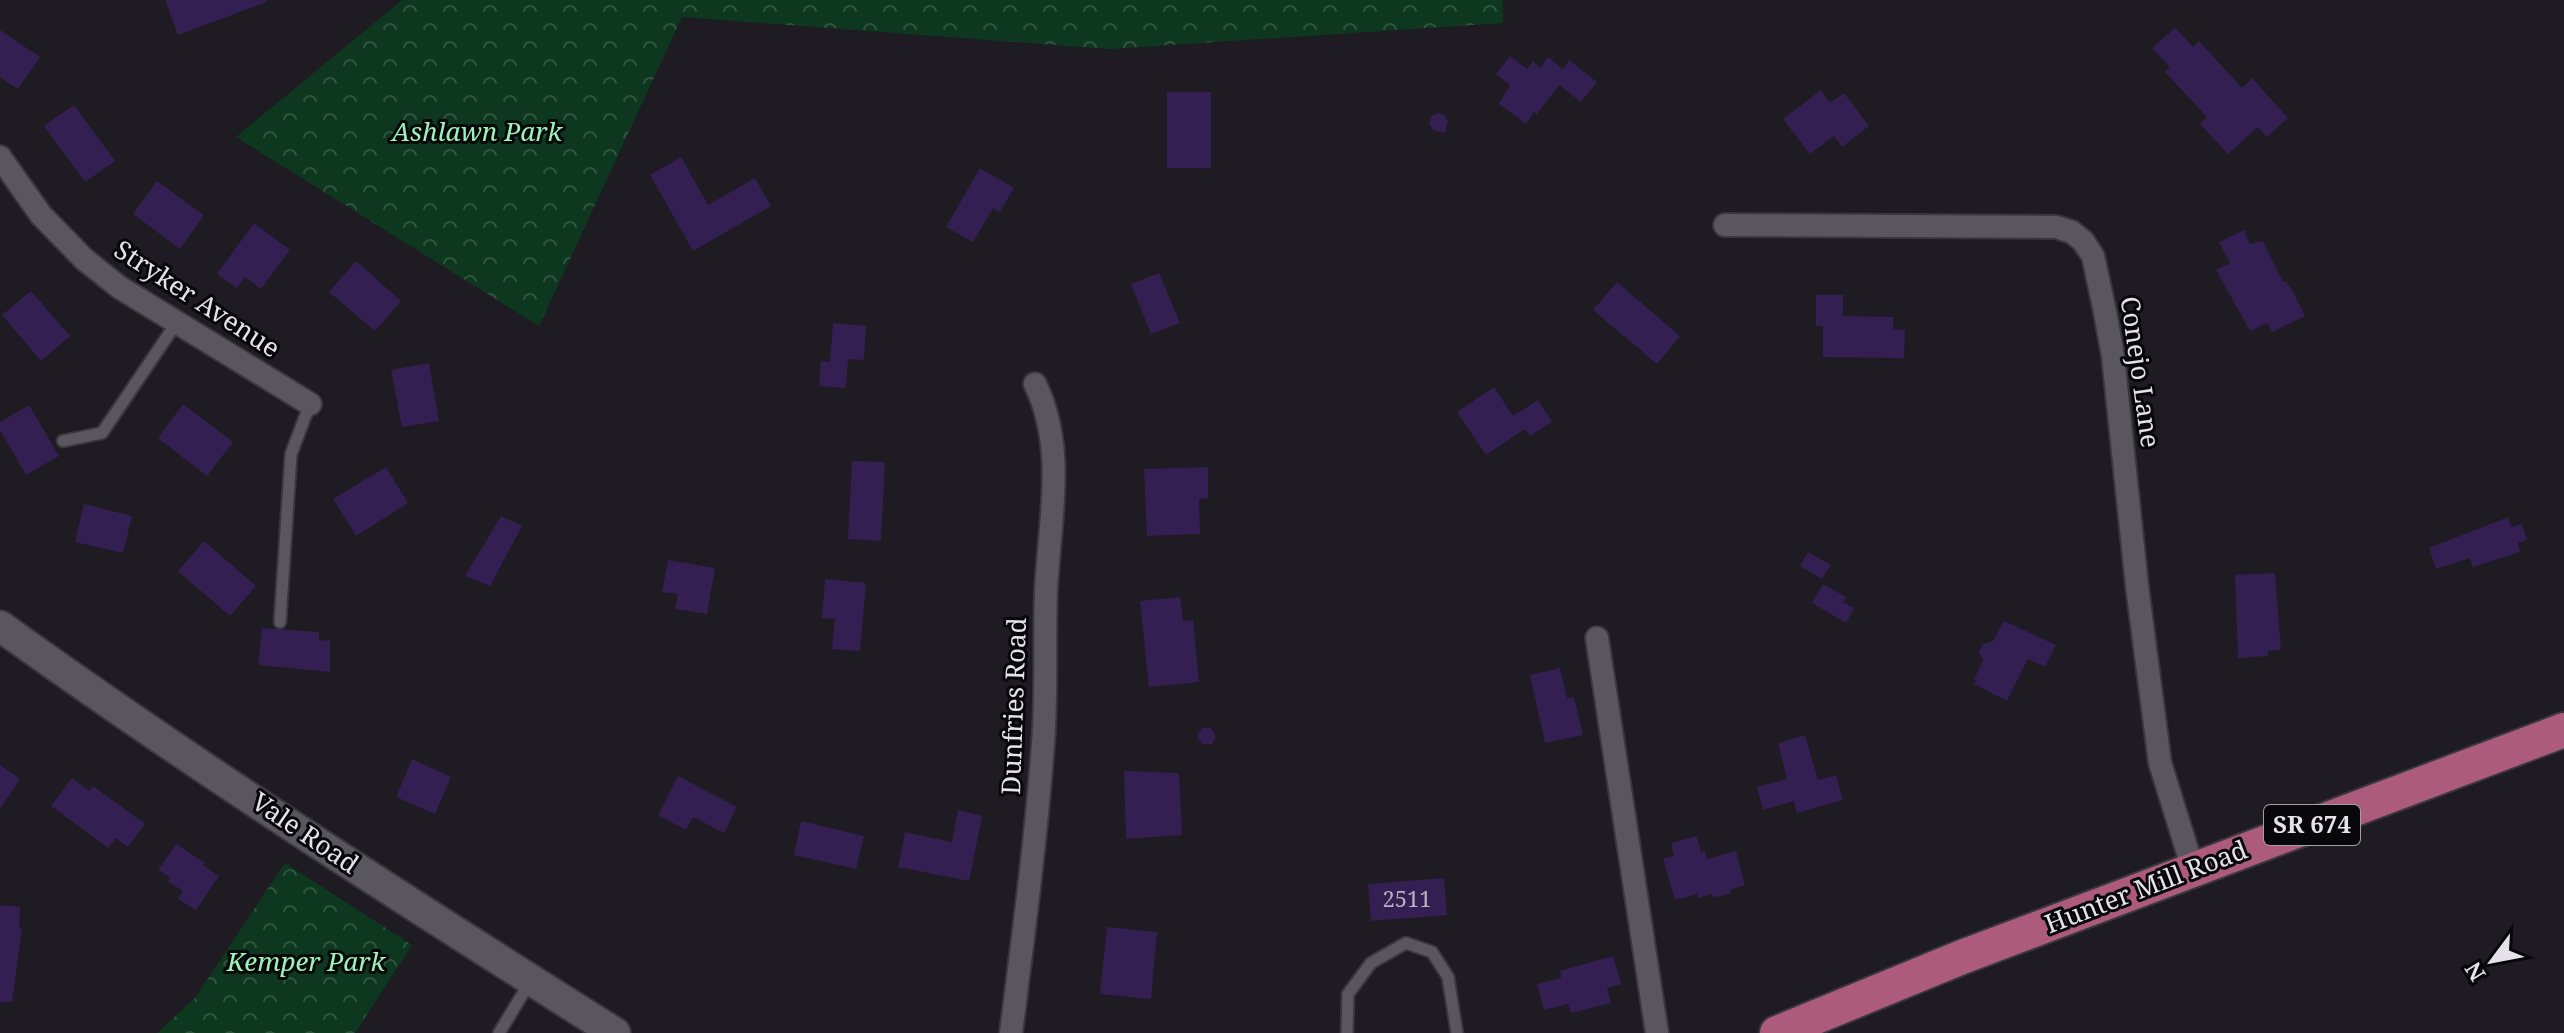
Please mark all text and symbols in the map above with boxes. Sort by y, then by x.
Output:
park label: Ashlawn Park [390,113,564,149]
street label: Stryker Avenue [108,231,287,365]
street label: Conejo Lane [2113,294,2169,450]
street label: Dunfries Road [992,617,1034,795]
street label: Vale Road [245,783,366,881]
road number: SR 674 [2264,805,2360,845]
street label: Hunter Mill Road [2039,831,2252,941]
house number: 2511 [1382,883,1432,913]
north arrow [2452,921,2532,1001]
park label: Kemper Park [226,943,387,979]
text: N [2457,957,2492,987]

